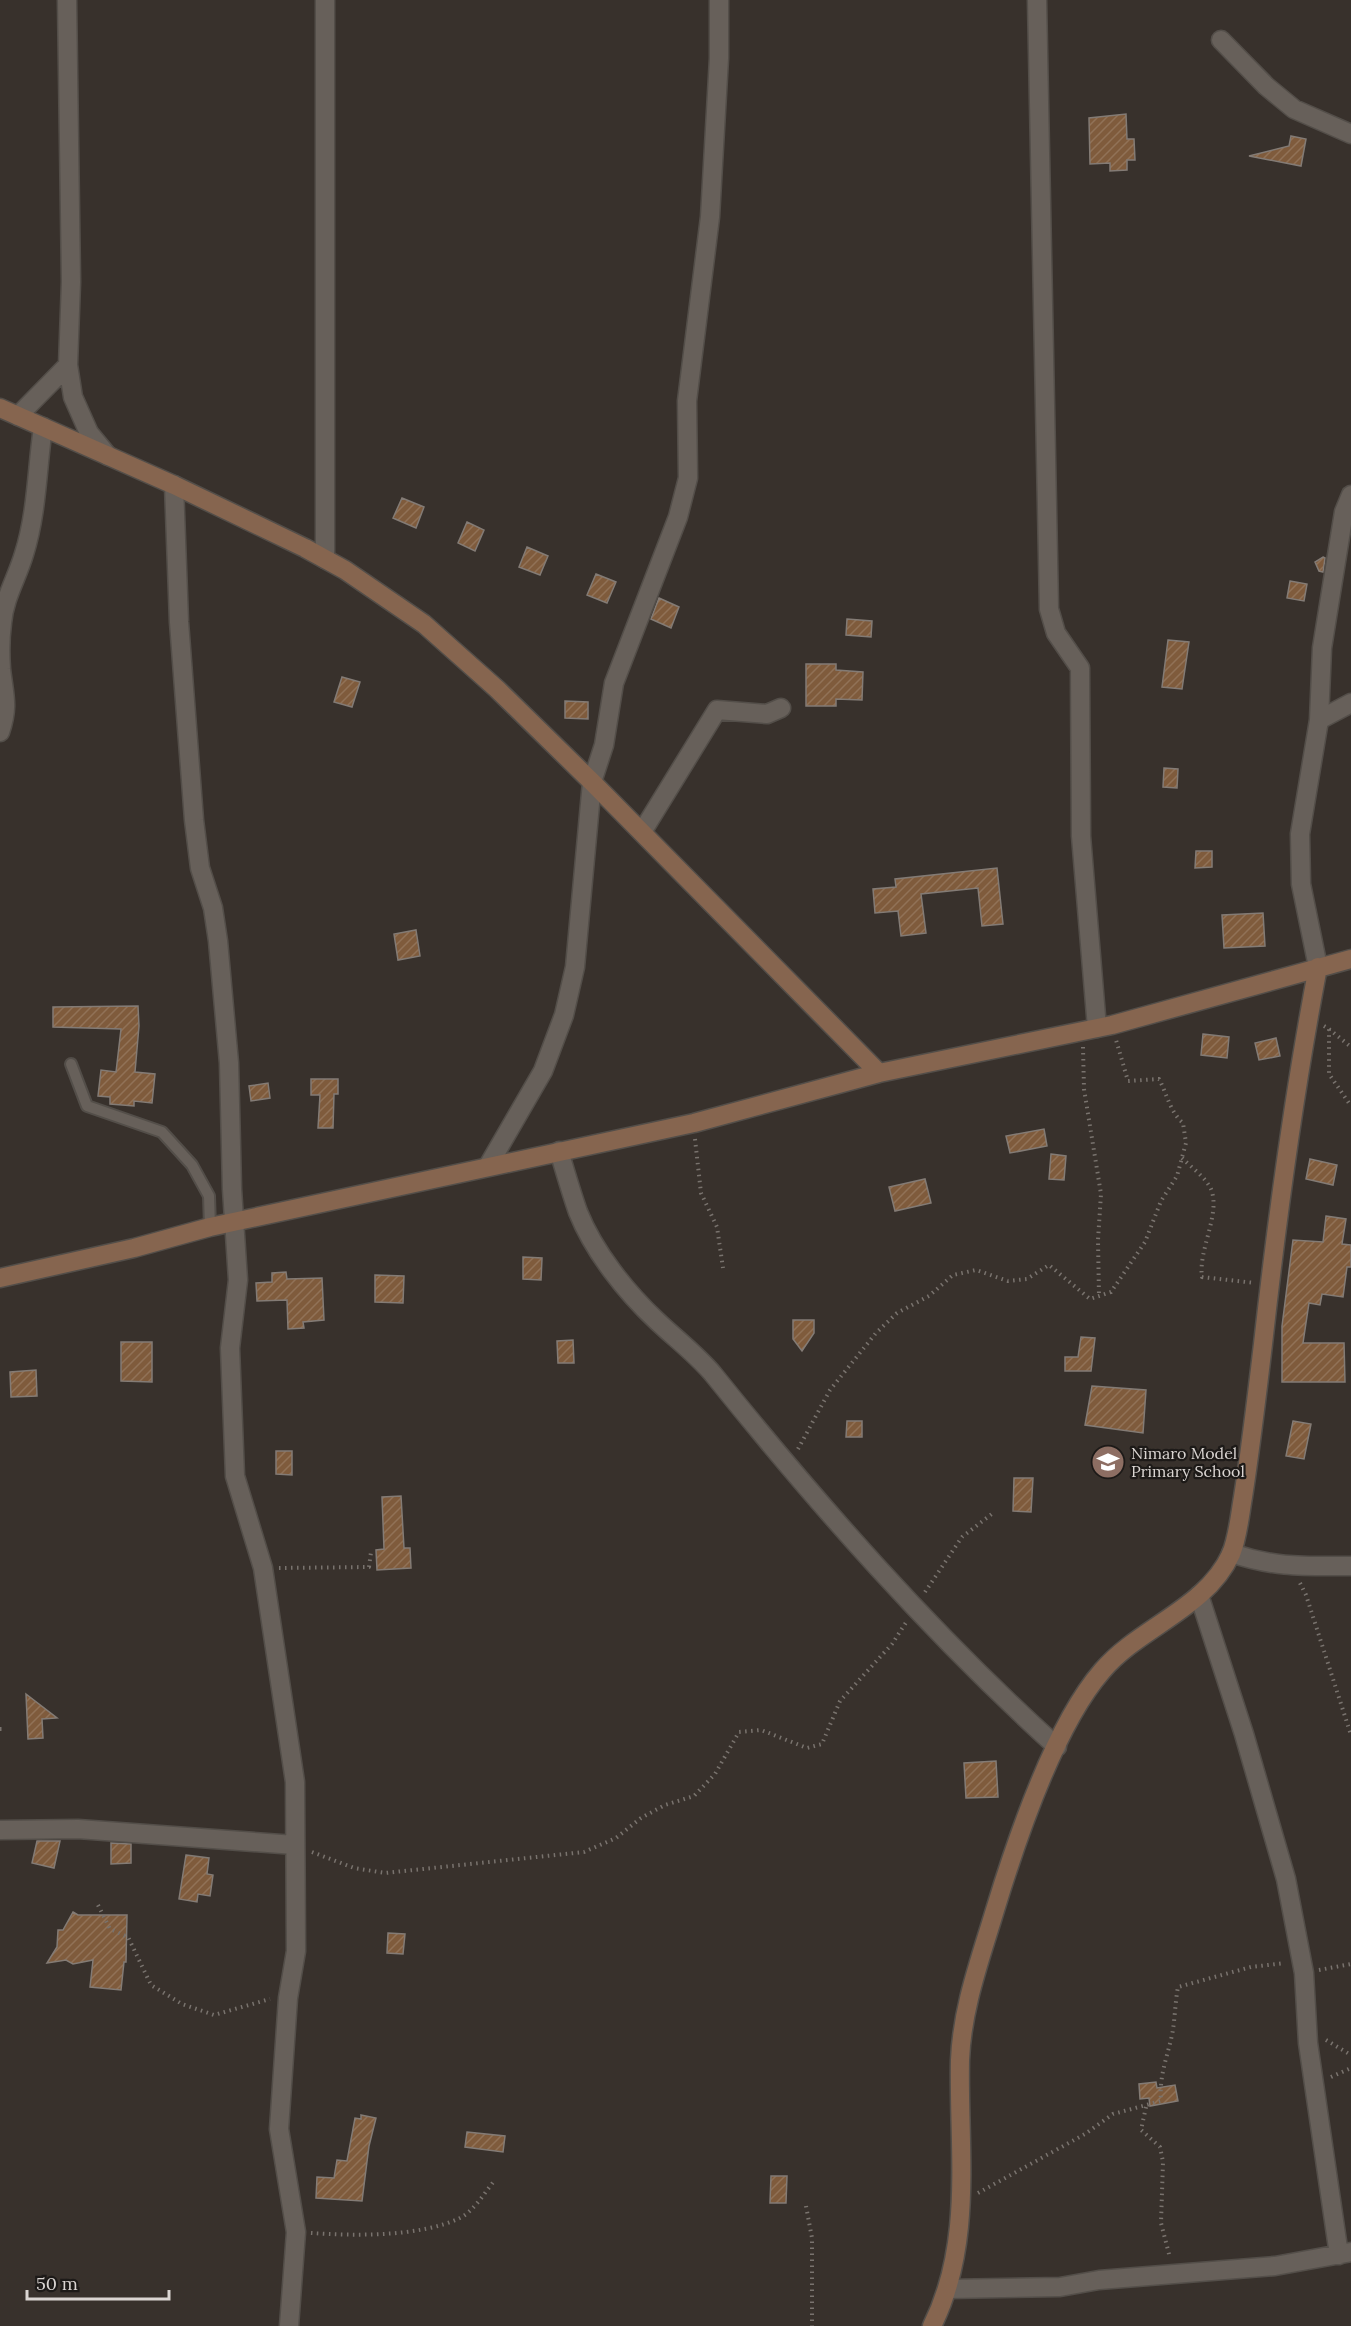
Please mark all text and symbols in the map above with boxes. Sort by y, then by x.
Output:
place label: Nimaro Model Primary School [1131,1443,1245,1481]
school or university icon: Nimaro Model Primary School [1090,1444,1126,1480]
scale bar [27,2263,170,2301]
text: 50 m [36,2272,78,2295]

